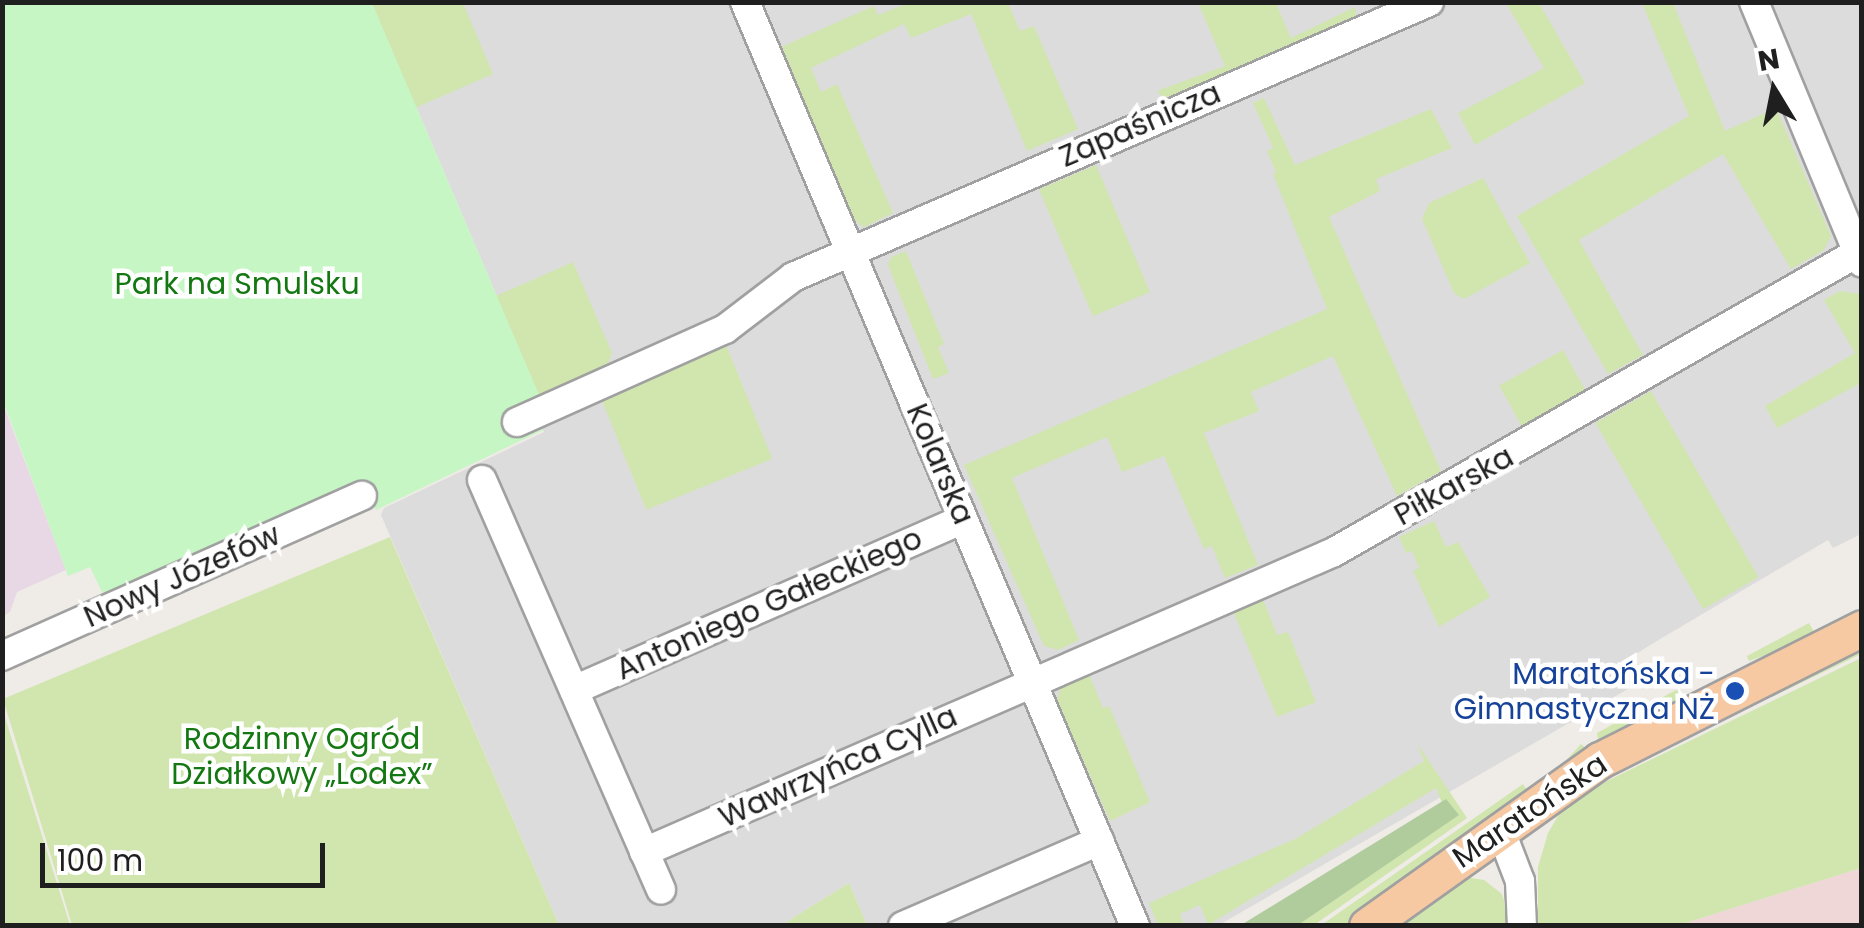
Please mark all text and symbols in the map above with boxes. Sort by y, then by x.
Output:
text: N [1755,39,1782,81]
north arrow [1724,40,1824,140]
street label: Zapaśnicza [1054,75,1226,175]
park label: Park na Smulsku [114,266,360,302]
street label: Kolarska [899,398,981,530]
street label: Piłkarska [1388,439,1520,533]
street label: Nowy Józefów [78,517,286,635]
street label: Antoniego Gałeckiego [610,520,928,688]
place label: Maratońska - Gimnastyczna NŻ [1454,656,1715,726]
marker: Maratońska - Gimnastyczna NŻ [1724,680,1746,702]
street label: Wawrzyńca Cylla [713,698,963,836]
park label: Rodzinny Ogród Działkowy „Lodex” [171,721,433,792]
street label: Maratońska [1446,746,1614,876]
scale bar [45,823,330,885]
text: 100 m [57,839,143,882]

